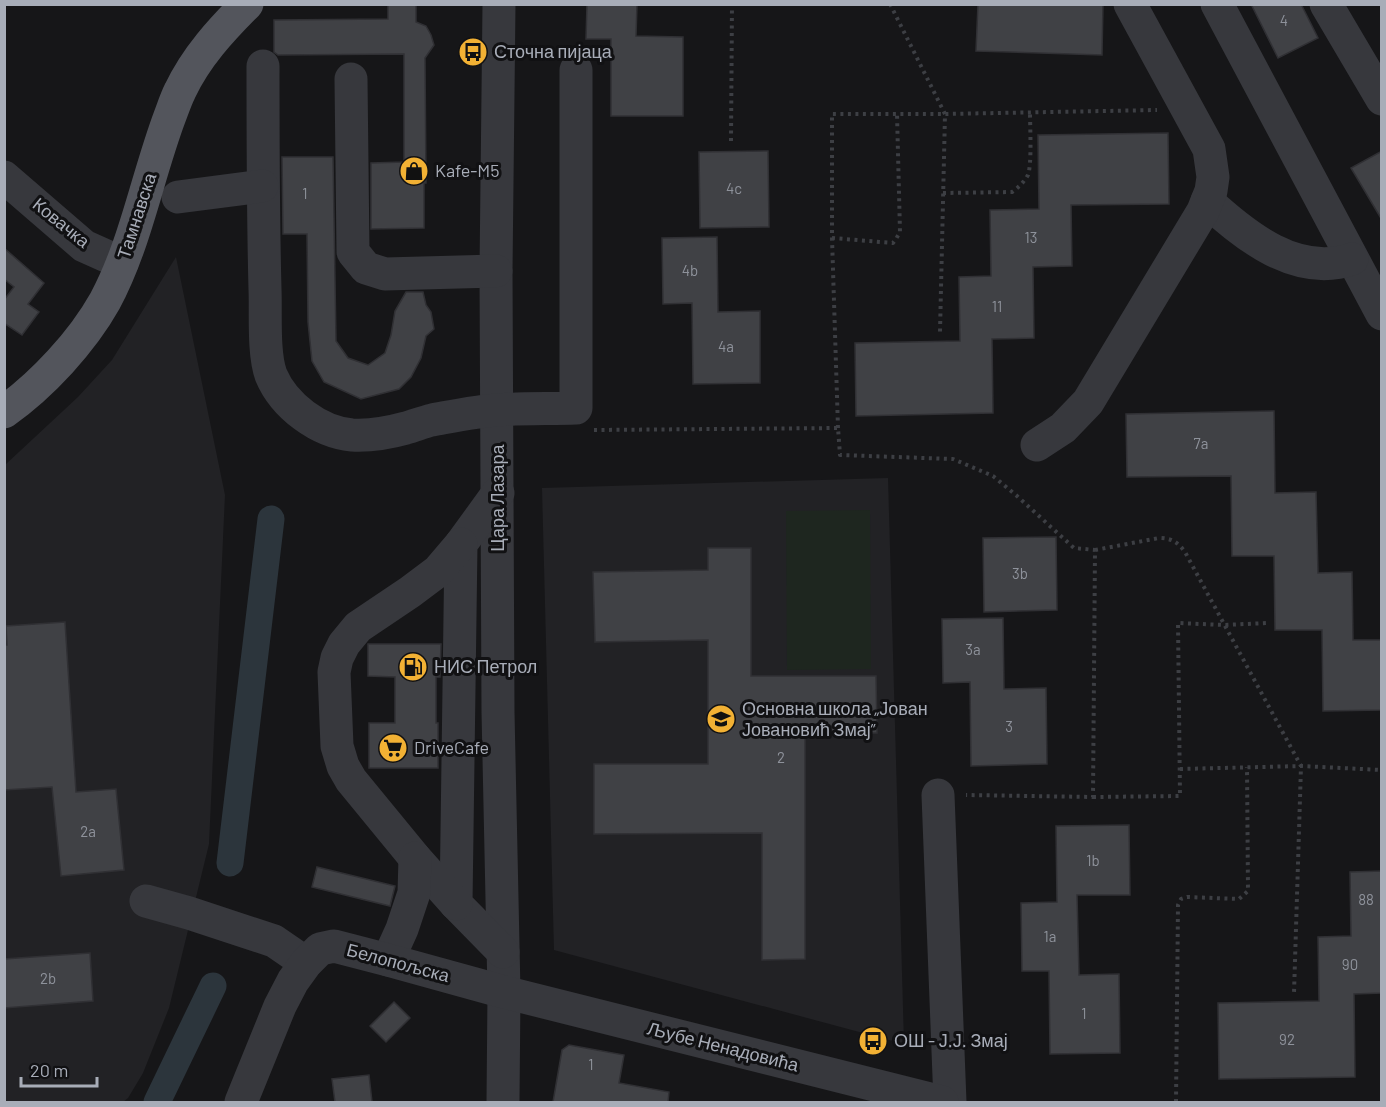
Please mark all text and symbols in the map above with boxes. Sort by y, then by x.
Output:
house number: 4 [1280,11,1288,29]
bus stop icon: Сточна пијаца [457,36,489,68]
place label: Сточна пијаца [494,40,613,62]
shop icon: Kafe-M5 [398,155,430,187]
place label: Kafe-M5 [435,159,500,181]
street label: Тамнавска [112,169,161,261]
house number: 4c [726,179,742,197]
house number: 1 [302,184,308,202]
street label: Ковачка [29,193,95,253]
house number: 13 [1025,228,1037,246]
house number: 4b [682,261,698,279]
house number: 11 [992,297,1002,315]
house number: 4a [718,337,734,355]
house number: 7a [1194,434,1208,452]
street label: Цара Лазара [486,443,508,552]
house number: 3b [1012,564,1028,582]
house number: 3a [965,640,981,658]
fuel station icon: НИС Петрол [397,651,429,683]
place label: НИС Петрол [434,655,537,677]
place label: Основна школа „Јован Јовановић Змај” [742,697,928,740]
school or university icon: Основна школа „Јован Јовановић Змај” [705,703,737,735]
house number: 3 [1005,717,1013,735]
supermarket icon: DriveCafe [377,732,409,764]
place label: DriveCafe [414,736,489,758]
house number: 2 [777,748,785,766]
house number: 2a [80,822,96,840]
house number: 1b [1086,851,1100,869]
house number: 88 [1358,890,1374,908]
house number: 1a [1044,927,1056,945]
street label: Белопољска [345,938,453,987]
house number: 90 [1342,955,1358,973]
house number: 2b [40,969,56,987]
house number: 1 [1081,1004,1087,1022]
street label: Љубе Ненадовића [645,1017,802,1076]
bus stop icon: ОШ - Ј.Ј. Змај [857,1025,889,1057]
place label: ОШ - Ј.Ј. Змај [894,1029,1008,1051]
house number: 92 [1279,1030,1295,1048]
scale bar [21,1050,98,1088]
house number: 1 [588,1055,594,1073]
text: 20 m [30,1059,68,1081]

